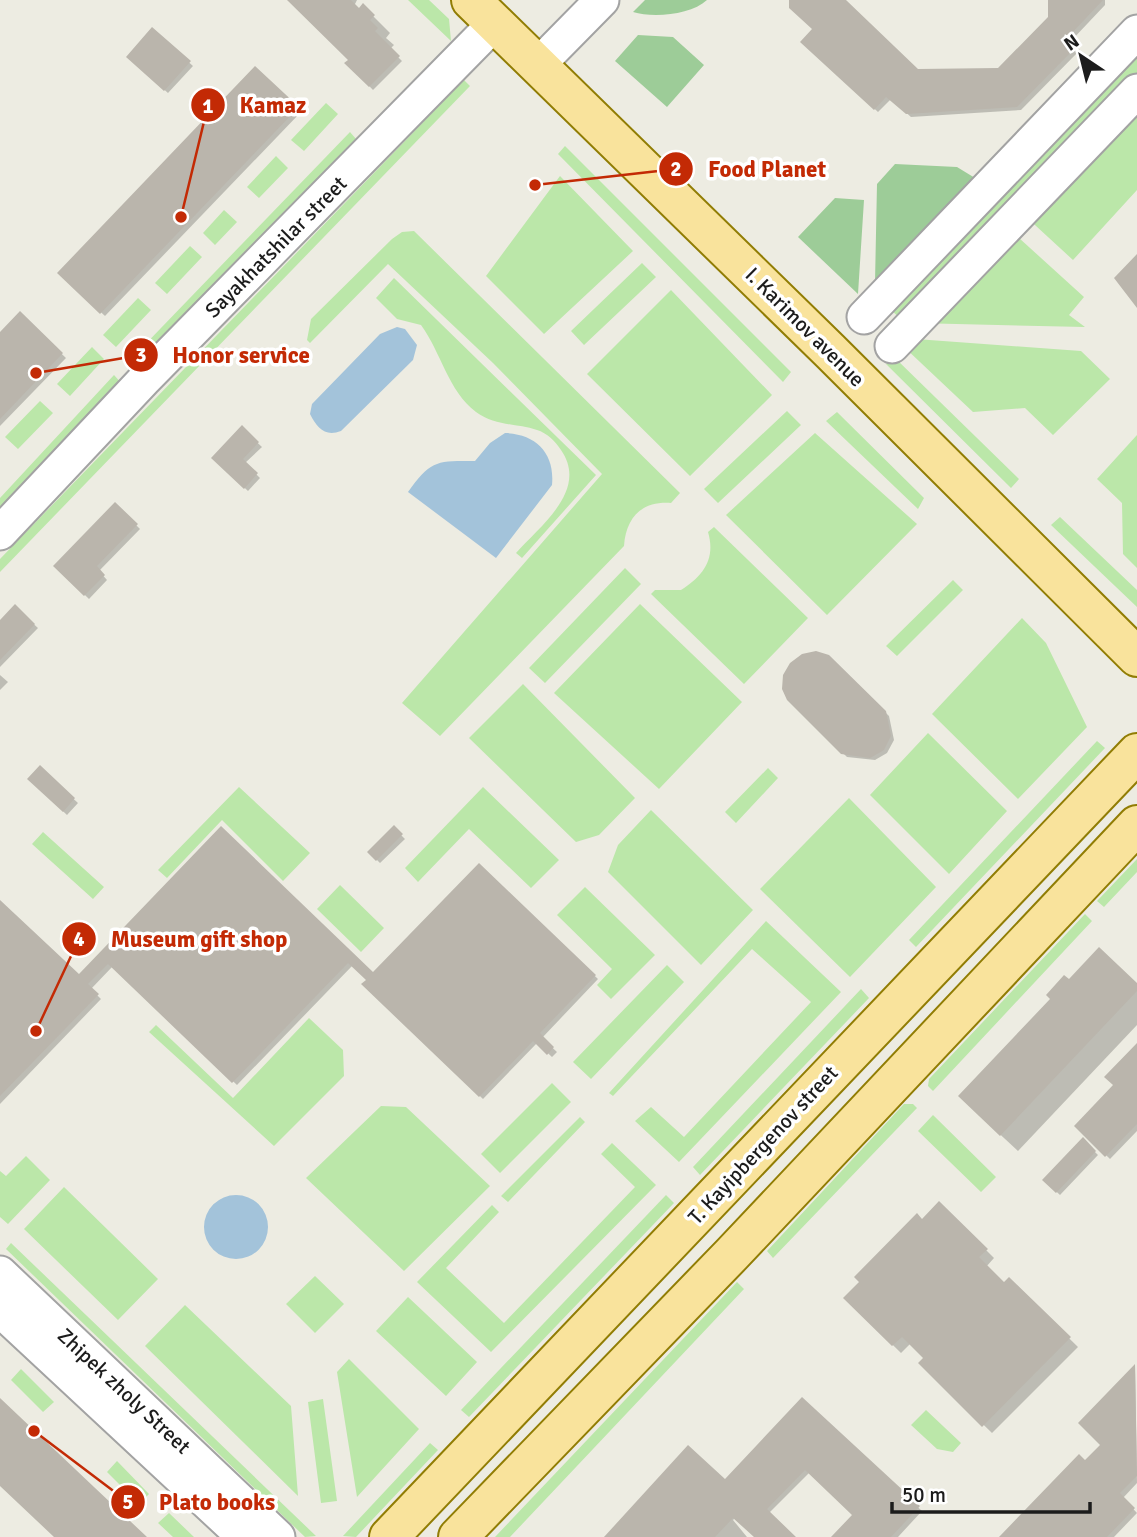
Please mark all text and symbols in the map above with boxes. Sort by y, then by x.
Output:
north arrow [1046,21,1116,91]
text: N [1060,29,1084,57]
callout: Kamaz [191,83,321,127]
text: Kamaz [240,91,306,120]
text: 1 [202,93,214,119]
callout: Food Planet [659,147,840,191]
text: Food Planet [708,155,826,184]
text: 2 [670,156,682,182]
street label: Sayakhatshilar street [200,171,352,323]
street label: I. Karimov avenue [740,262,870,392]
callout: Honor service [123,333,324,377]
text: Honor service [172,341,310,370]
text: 3 [135,342,147,368]
callout: Museum gift shop [62,917,301,961]
text: Museum gift shop [111,925,287,954]
text: 4 [73,926,85,952]
street label: T. Kayipbergenov street [683,1060,843,1230]
street label: Zhipek zholy Street [52,1323,196,1459]
scale bar [892,1470,1090,1514]
callout: Plato books [110,1480,290,1524]
text: 50 m [902,1482,946,1508]
text: Plato books [159,1488,275,1517]
text: 5 [122,1489,134,1515]

